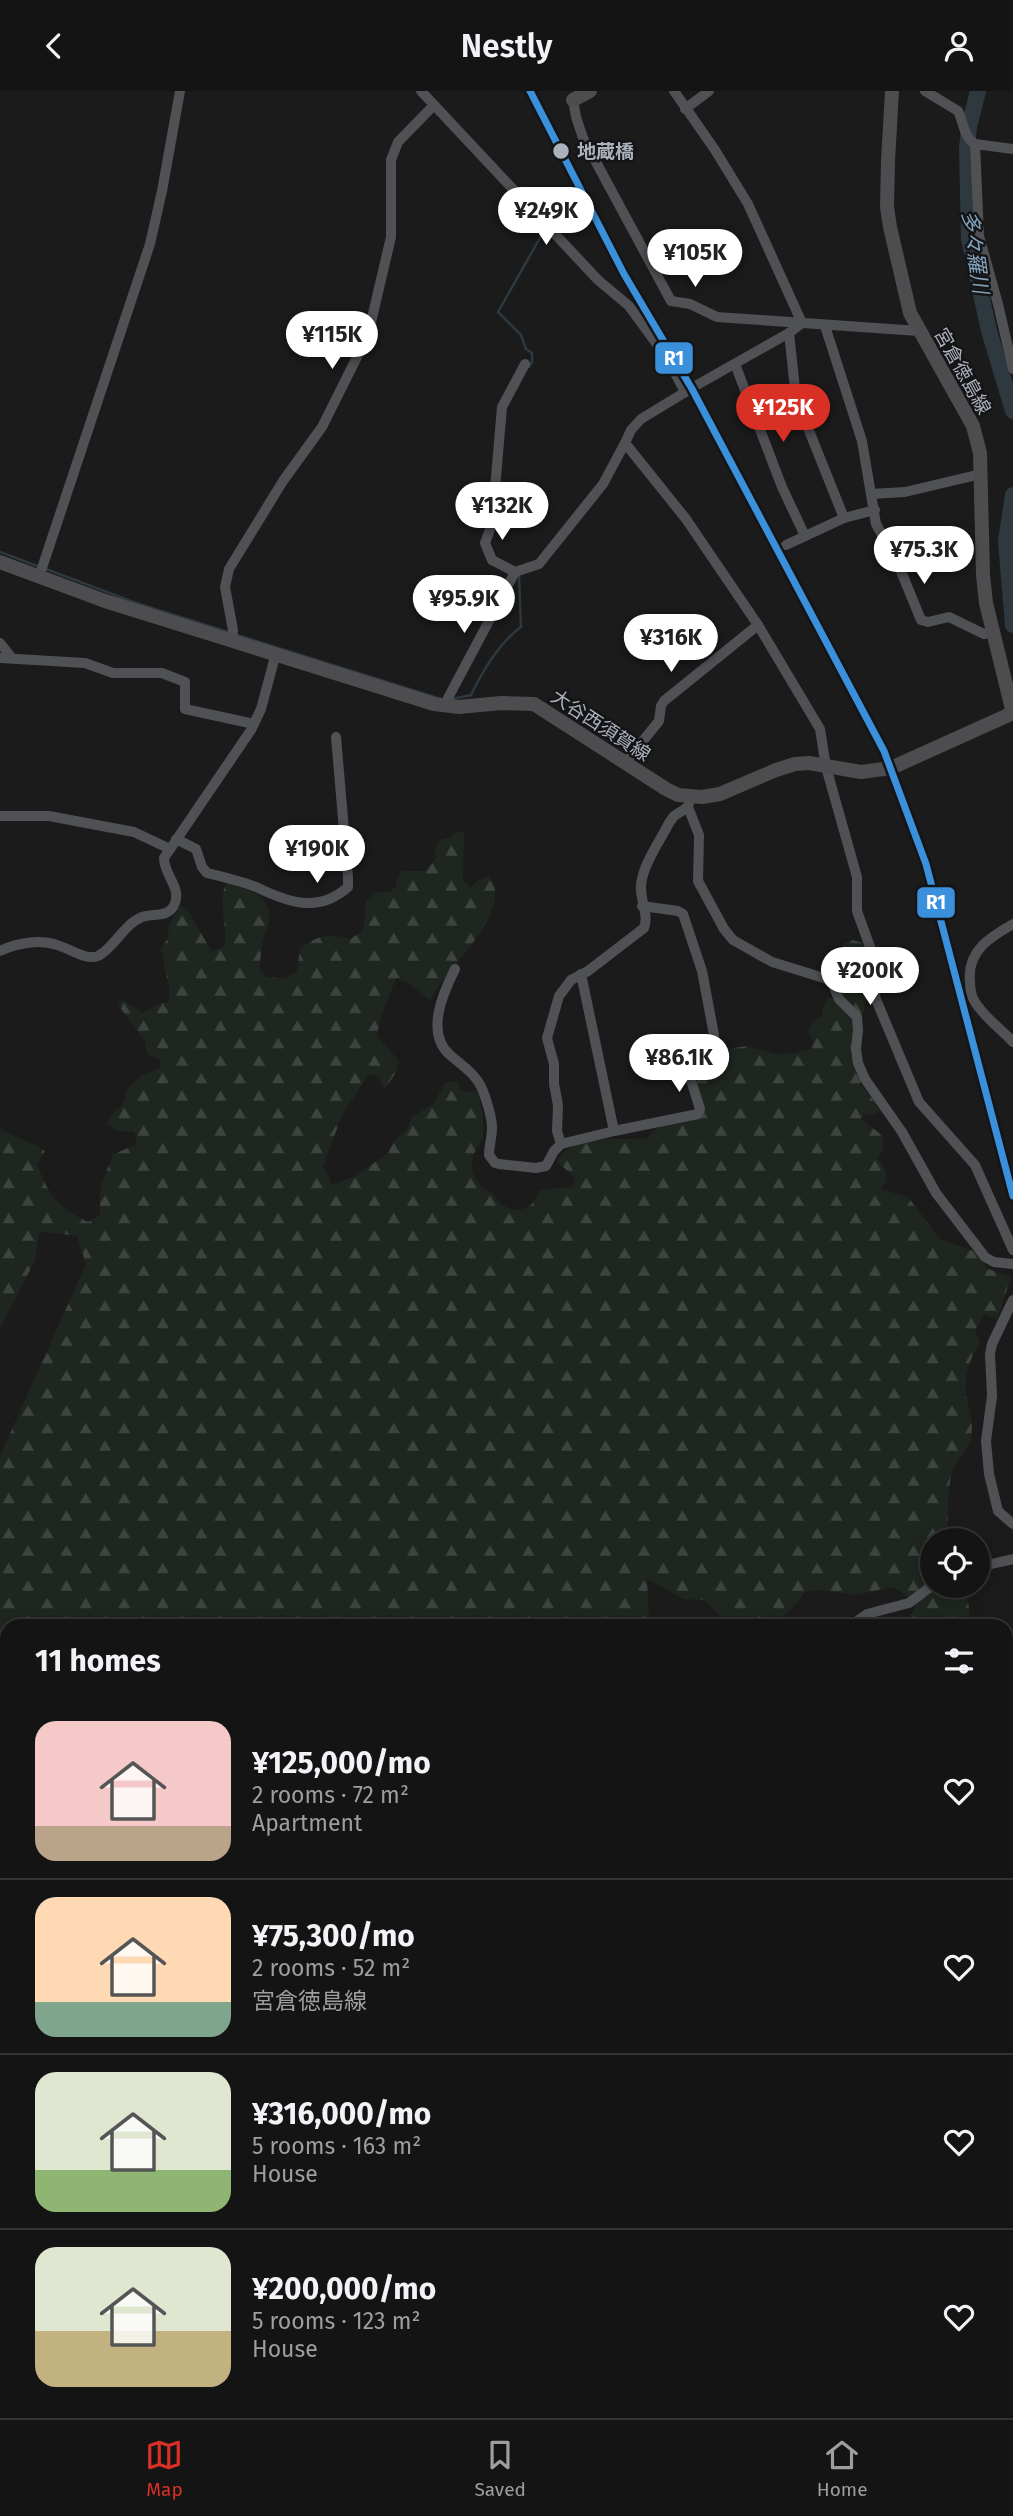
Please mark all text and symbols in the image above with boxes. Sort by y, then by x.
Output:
icon: back [35,27,73,65]
text: Nestly [461,27,552,65]
icon: person [940,27,978,65]
place label: 地蔵橋 [577,140,634,163]
marker: 地蔵橋 [551,141,571,161]
pin: ¥249K [497,187,595,247]
text: ¥249K [514,196,578,224]
water label: 多々羅川 [956,209,994,297]
pin: ¥105K [646,229,744,289]
text: ¥105K [663,238,727,266]
pin: ¥115K [283,311,381,371]
text: ¥115K [302,320,362,348]
street label: 宮倉徳島線 [929,324,996,418]
line badge: R1 [654,341,694,375]
text: R1 [664,347,684,370]
pin: ¥125K [734,385,832,444]
text: ¥125K [752,393,814,421]
pin: ¥132K [453,483,551,542]
text: ¥132K [471,491,533,519]
pin: ¥75.3K [867,526,981,586]
text: ¥75.3K [890,535,958,563]
pin: ¥95.9K [407,575,521,635]
text: ¥95.9K [429,584,499,612]
pin: ¥316K [622,615,720,674]
text: ¥316K [640,623,702,651]
street label: 大谷西須賀線 [547,685,655,766]
pin: ¥190K [268,825,366,885]
text: ¥190K [285,834,349,862]
line badge: R1 [916,886,956,919]
text: R1 [926,891,946,914]
pin: ¥200K [821,947,919,1007]
text: ¥200K [837,956,903,984]
pin: ¥86.1K [622,1035,736,1094]
text: ¥86.1K [645,1043,713,1071]
map controls [920,1528,990,1598]
button: locate [920,1528,990,1598]
icon: filters [940,1642,978,1680]
text: 11 homes [35,1643,161,1679]
text: ¥125,000/mo [252,1745,431,1781]
icon: home [91,1749,175,1833]
icon: heart [940,1772,978,1810]
text: 2 rooms · 72 m² [252,1781,409,1809]
text: Apartment [252,1809,362,1837]
text: ¥75,300/mo [252,1918,415,1954]
icon: home [91,1925,175,2009]
icon: heart [940,1948,978,1986]
text: 2 rooms · 52 m² [252,1954,410,1982]
text: 宮倉徳島線 [252,1987,367,2015]
text: ¥316,000/mo [252,2096,431,2132]
icon: home [91,2100,175,2184]
icon: heart [940,2123,978,2161]
text: 5 rooms · 163 m² [252,2132,421,2160]
text: House [252,2160,318,2188]
text: ¥200,000/mo [252,2271,436,2307]
icon: home [91,2275,175,2359]
icon: heart [940,2298,978,2336]
text: 5 rooms · 123 m² [252,2307,420,2335]
text: House [252,2335,318,2363]
tab: Map [145,2436,183,2501]
tab: Saved [474,2436,526,2501]
tab: Home [817,2436,867,2501]

